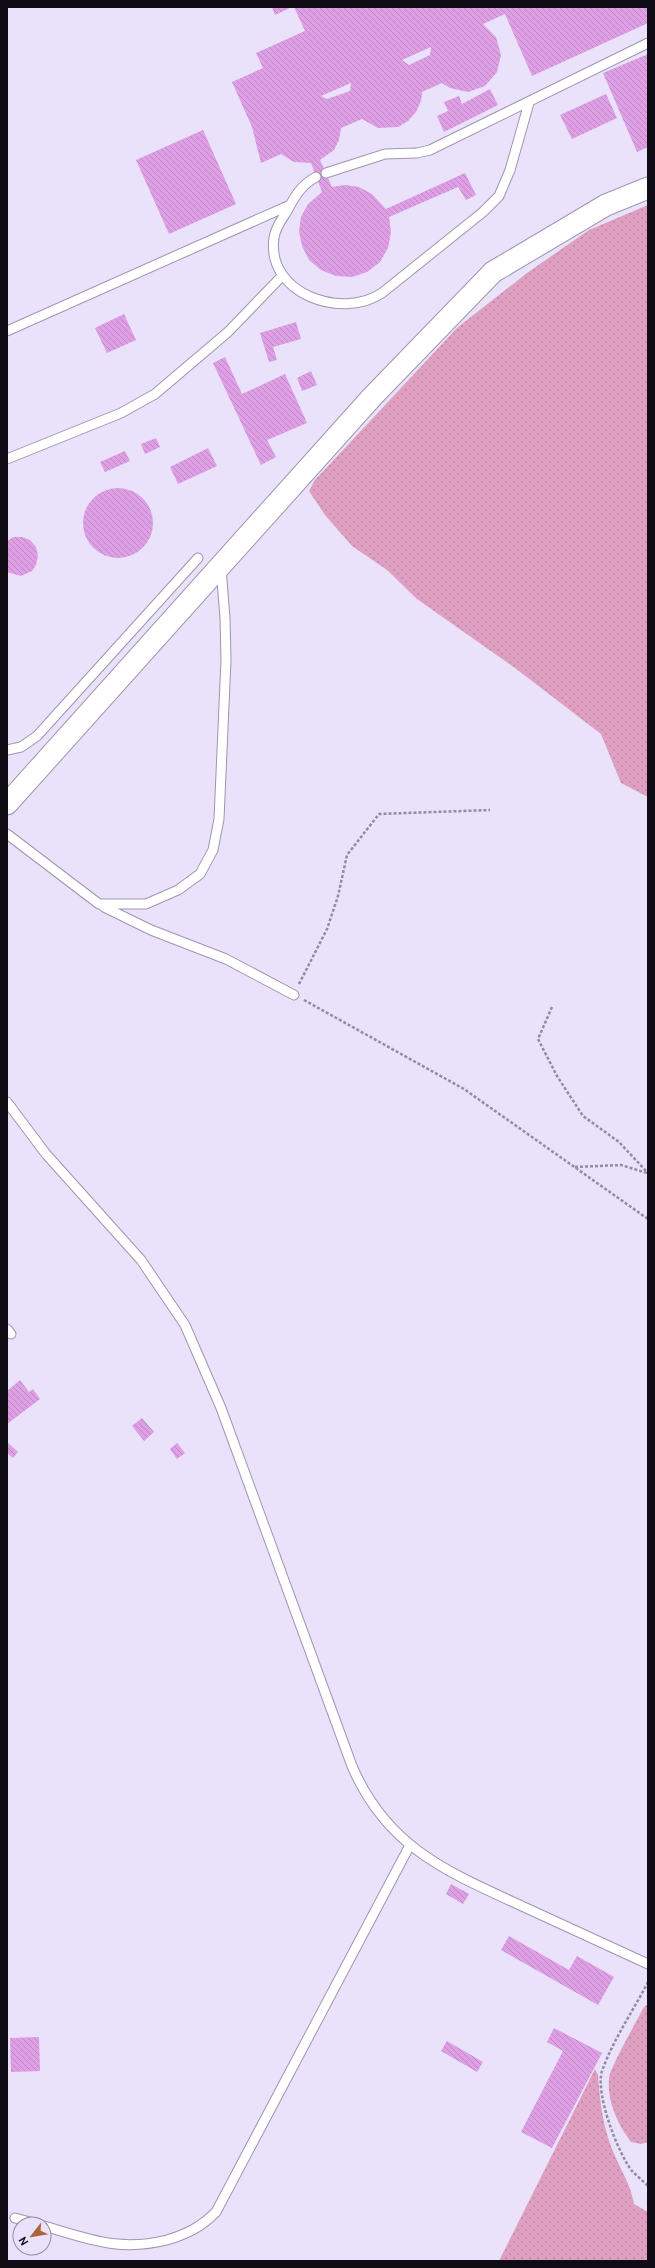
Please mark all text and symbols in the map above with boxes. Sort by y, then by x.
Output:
north arrow [12,2216,52,2256]
text: N [15,2234,31,2248]

